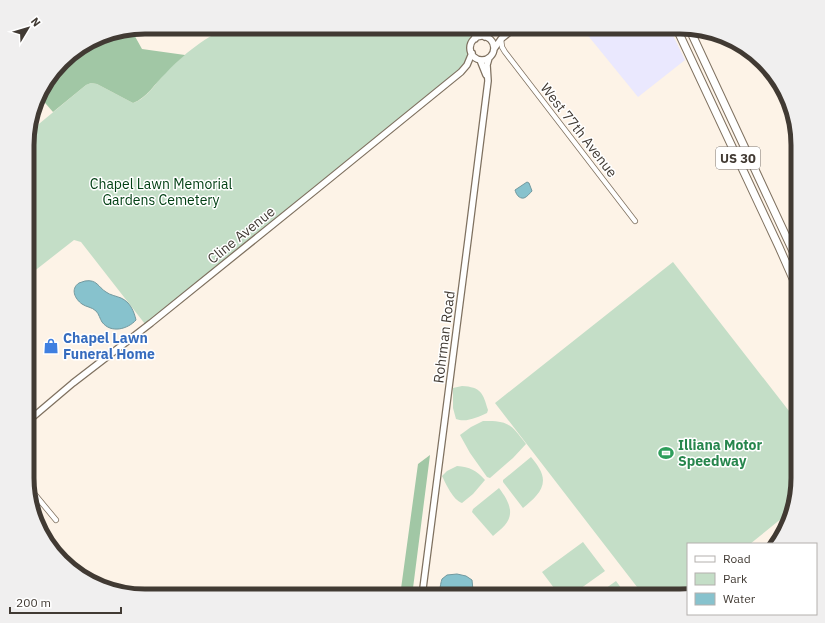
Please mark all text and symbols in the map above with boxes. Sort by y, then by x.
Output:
north arrow [8,8,48,48]
text: N [28,14,44,29]
street label: West 77th Avenue [537,79,622,181]
road number: US 30 [716,147,760,169]
park label: Chapel Lawn Memorial Gardens Cemetery [90,175,232,209]
street label: Cline Avenue [204,202,279,268]
street label: Rohrman Road [429,290,459,384]
place label: Chapel Lawn Funeral Home [63,329,155,363]
shop icon: Chapel Lawn Funeral Home [42,337,60,355]
place label: Illiana Motor Speedway [678,436,762,470]
sports icon: Illiana Motor Speedway [657,444,675,462]
legend [687,543,817,615]
text: Road [723,551,751,566]
text: Park [723,571,748,586]
scale bar [10,589,121,615]
text: Water [723,591,756,606]
text: 200 m [16,595,51,610]

